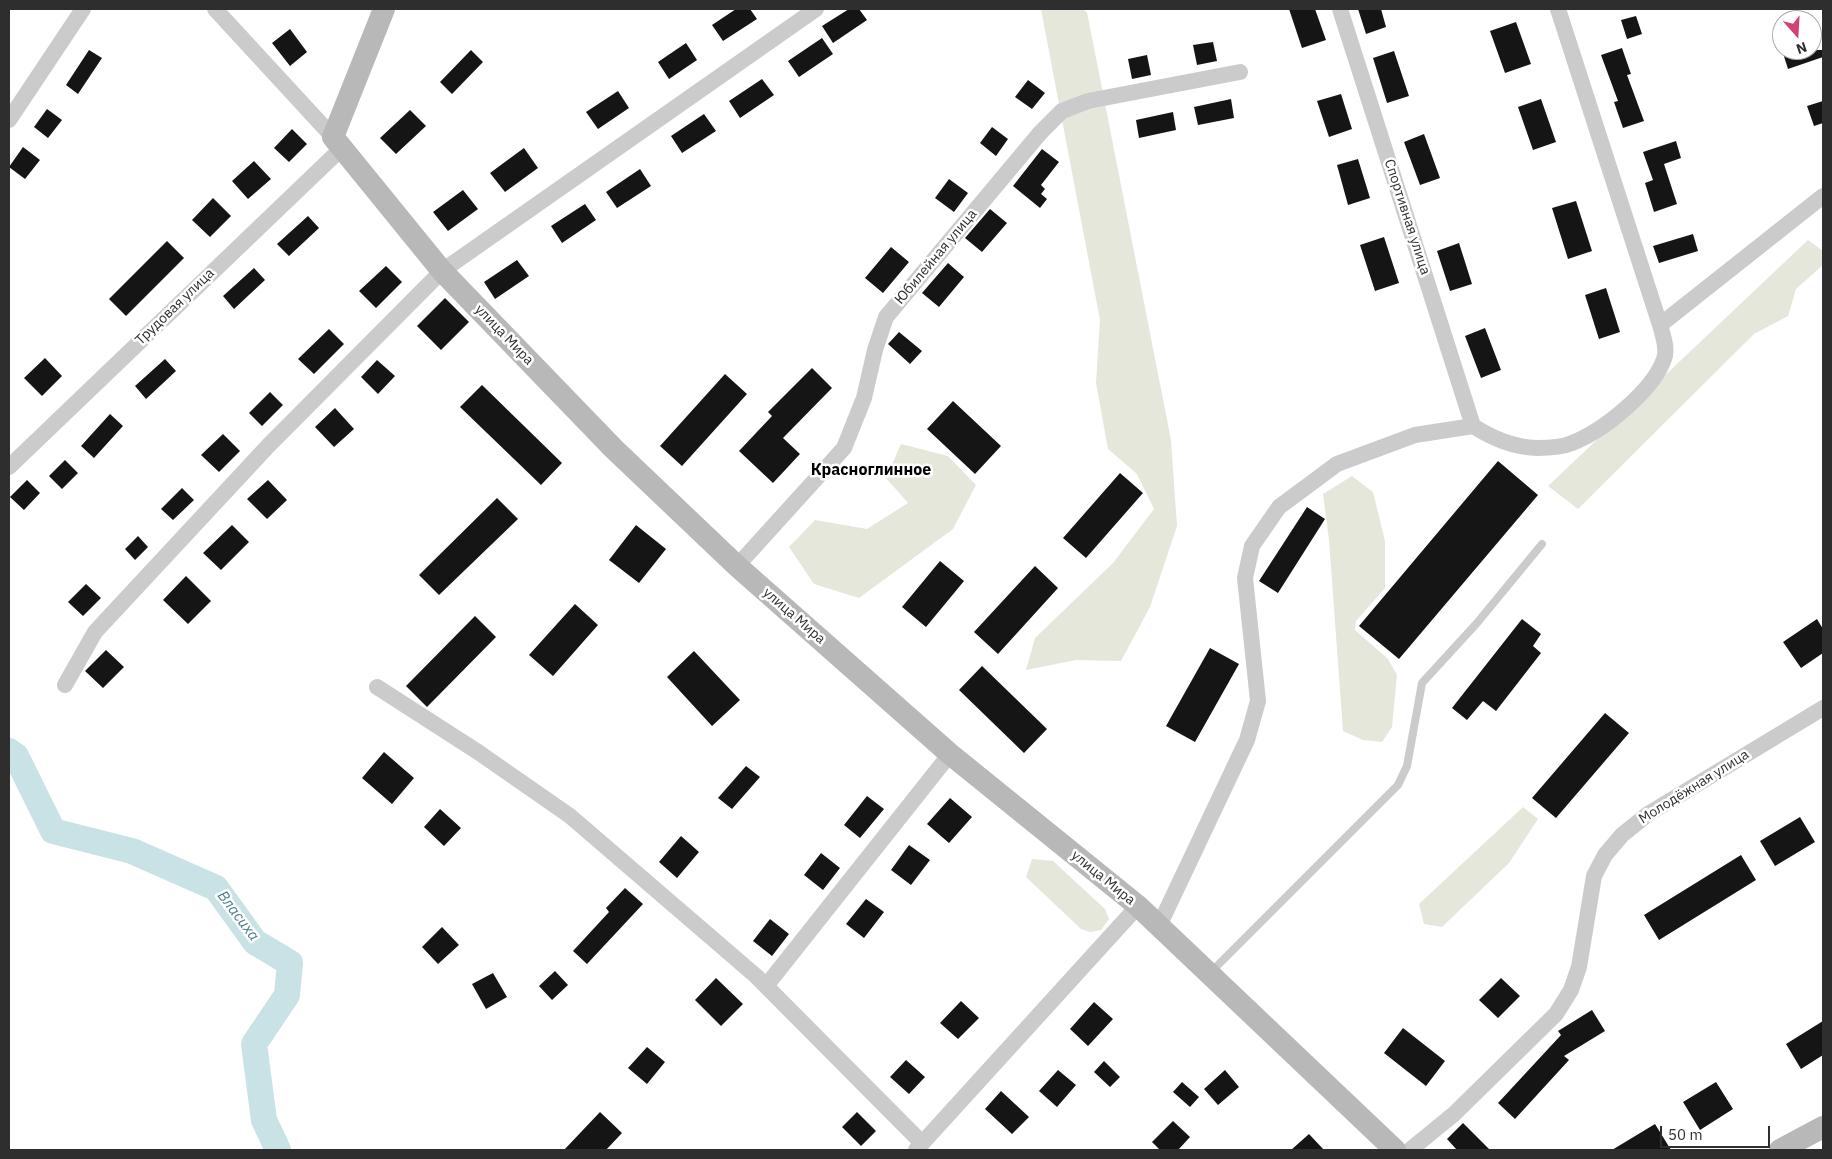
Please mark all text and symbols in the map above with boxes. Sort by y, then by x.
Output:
north arrow [1772,10,1822,60]
text: N [1794,38,1809,58]
street label: Спортивная улица [1380,157,1434,277]
street label: Юбилейная улица [891,206,981,308]
street label: Трудовая улица [132,265,218,349]
street label: улица Мира [471,301,537,369]
district label: Красноглинное [811,460,931,480]
street label: улица Мира [759,584,829,648]
street label: Молодёжная улица [1636,746,1752,828]
street label: улица Мира [1068,847,1138,909]
water label: Власиха [213,887,263,945]
scale bar [1662,1116,1772,1148]
text: 50 m [1668,1125,1703,1144]

